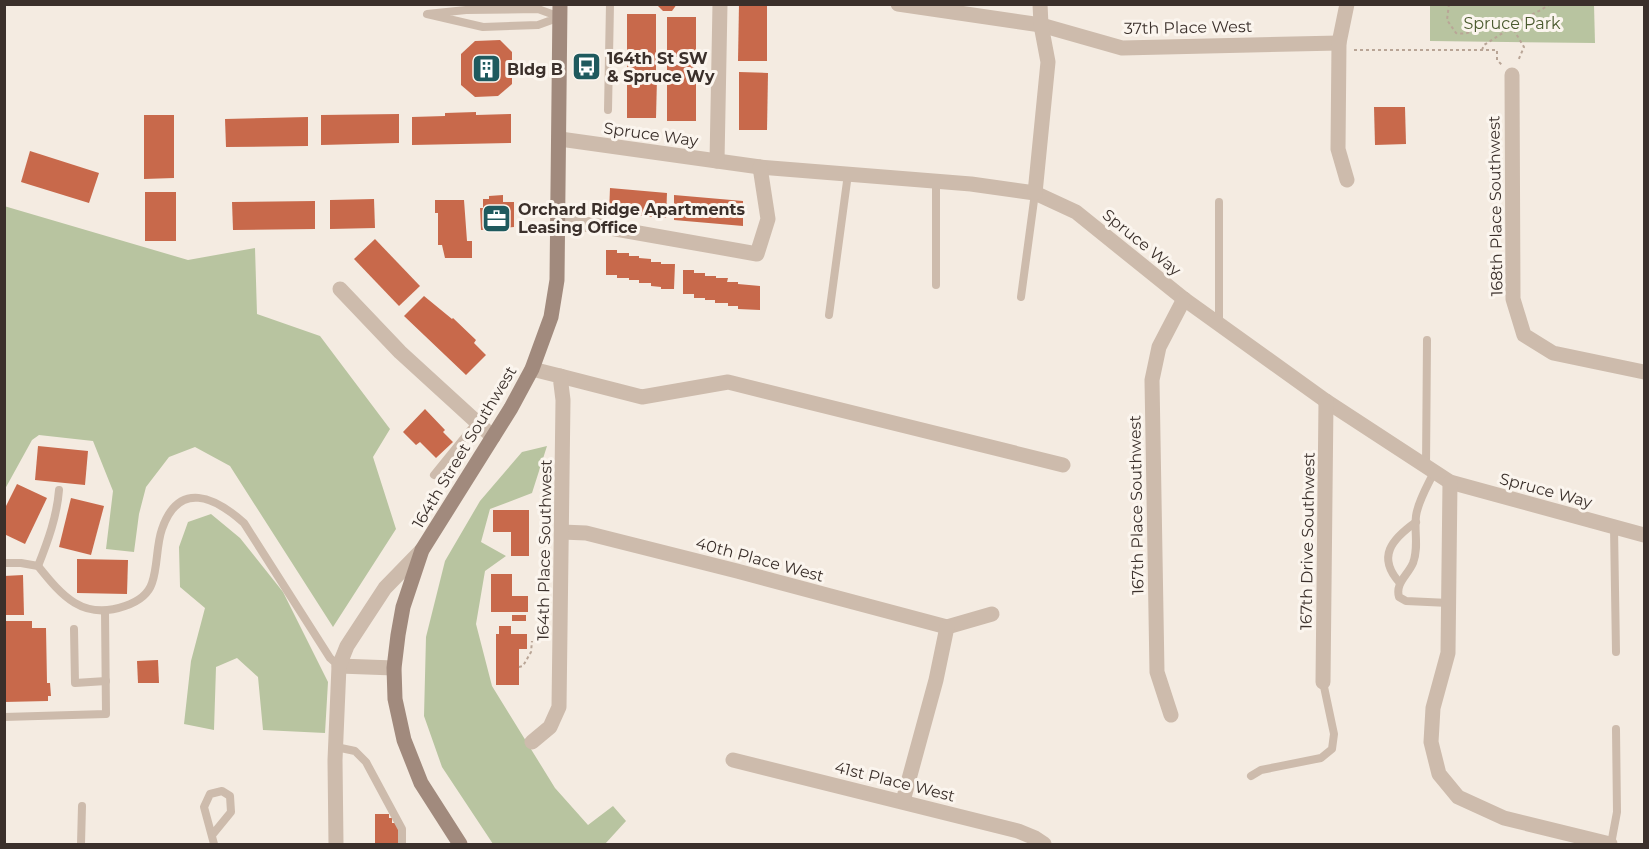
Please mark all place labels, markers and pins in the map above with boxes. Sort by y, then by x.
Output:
place label: 164th St SW & Spruce Wy [607,49,715,86]
bus stop icon: 164th St SW & Spruce Wy [570,51,602,83]
building icon: Bldg B [470,53,502,85]
place label: Bldg B [507,60,563,79]
place label: Orchard Ridge Apartments Leasing Office [518,200,745,237]
office icon: Orchard Ridge Apartments Leasing Office [481,202,513,234]

